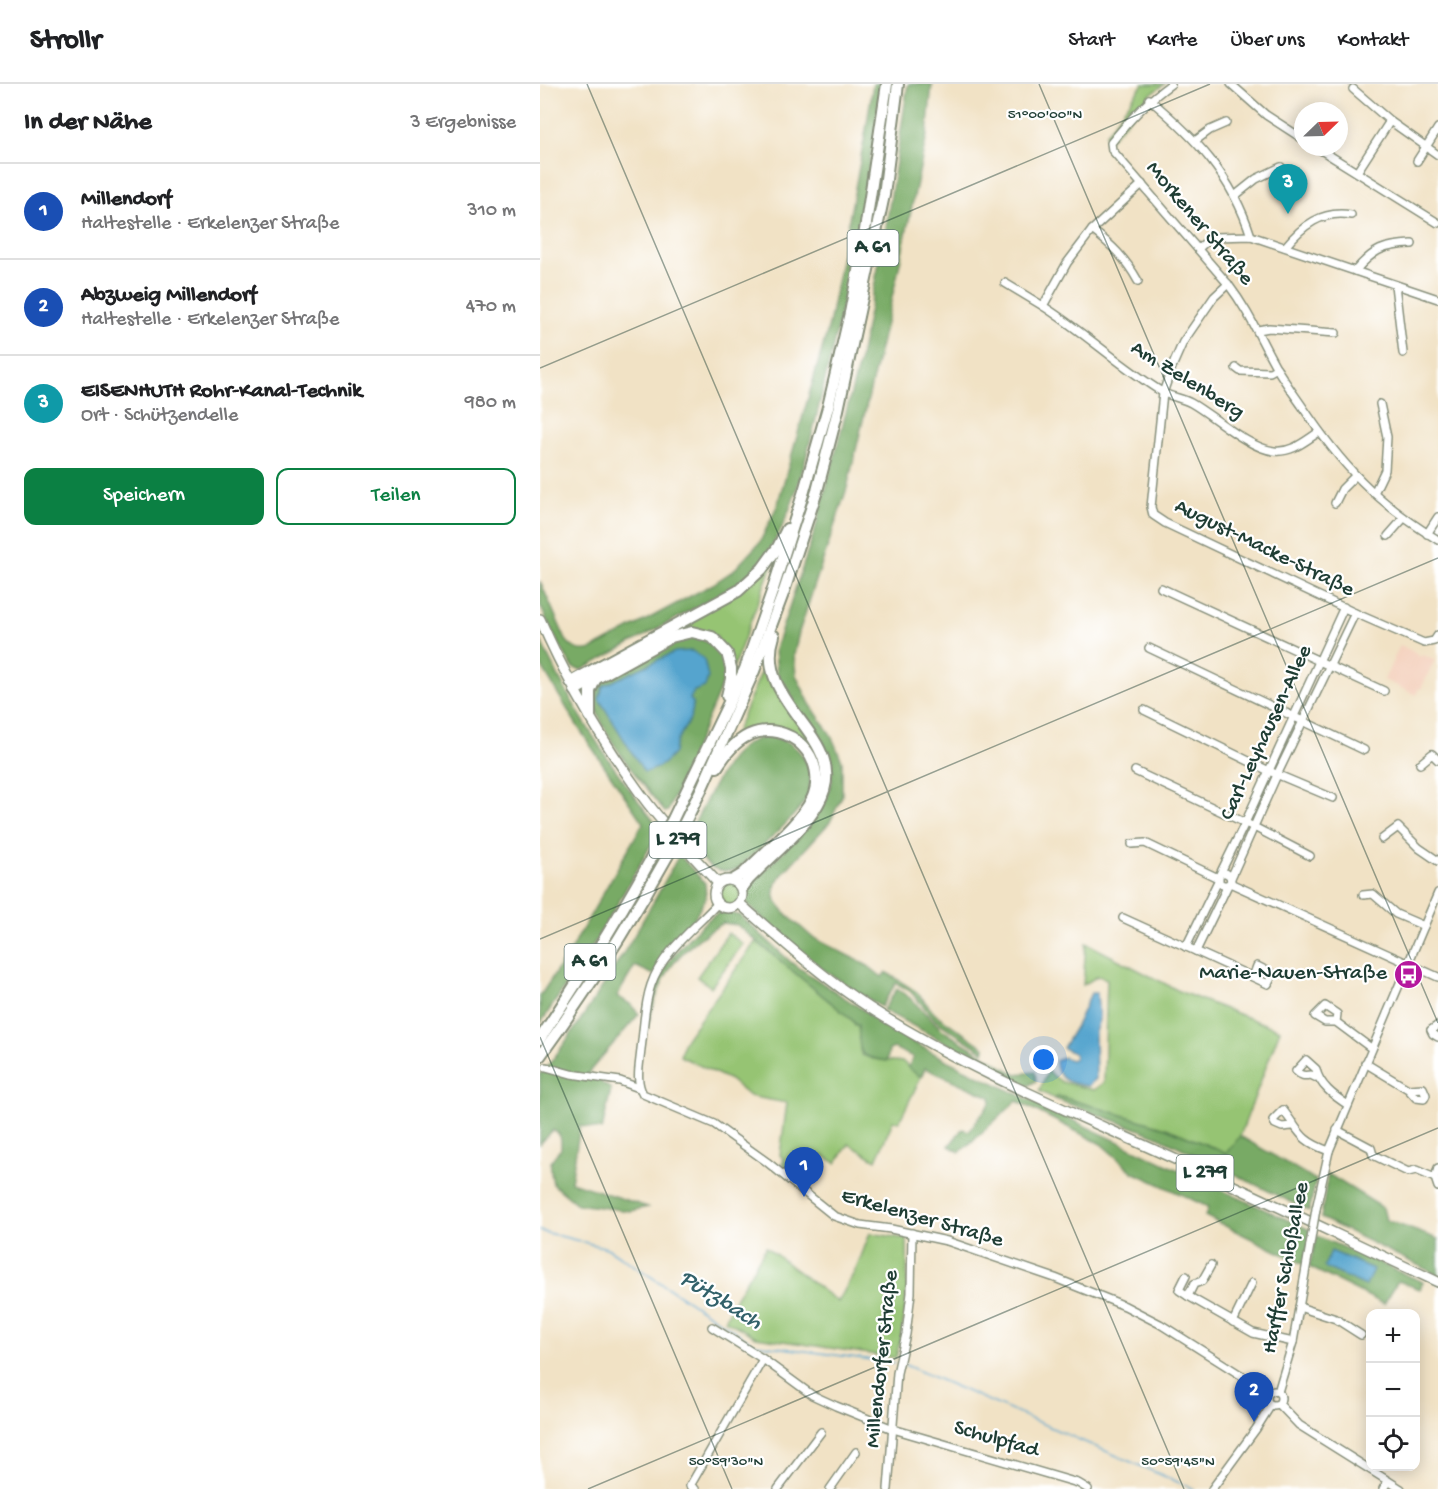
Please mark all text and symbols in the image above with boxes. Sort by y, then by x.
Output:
text: Strollr [30,25,101,58]
text: Start [1068,29,1114,54]
text: Karte [1147,29,1197,54]
text: Über uns [1230,29,1304,54]
text: Kontakt [1337,29,1408,54]
north arrow [1294,102,1348,156]
text: 51°00'00"N [1008,106,1083,124]
text: In der Nähe [24,108,152,139]
text: 3 Ergebnisse [410,112,516,135]
street label: Morkener Straße [1139,157,1259,292]
pin: 3 [1268,164,1308,214]
text: Millendorf [81,187,171,213]
text: 1 [39,200,48,223]
text: 310 m [467,200,516,223]
text: Haltestelle · Erkelenzer Straße [81,213,339,236]
road number: A 61 [848,230,898,266]
text: Abzweig Millendorf [81,283,257,309]
text: 2 [39,296,48,319]
text: 470 m [466,296,516,319]
text: Haltestelle · Erkelenzer Straße [81,309,339,332]
street label: Am Zelenberg [1125,336,1249,426]
text: EISENHUTH Rohr-Kanal-Technik [81,379,362,405]
text: 3 [38,392,49,415]
text: 980 m [465,392,516,415]
text: Ort · Schützendelle [81,405,238,428]
button: Speichern [24,468,264,525]
button: Teilen [276,468,516,525]
street label: August-Macke-Straße [1170,494,1359,604]
street label: Carl-Leyhausen-Allee [1215,641,1319,825]
road number: L 279 [650,822,706,858]
road number: A 61 [565,944,616,980]
bus stop icon: Marie-Nauen-Straße [1392,958,1424,990]
place label: Marie-Nauen-Straße [1199,961,1388,987]
your location [1029,1045,1058,1074]
pin: 1 [784,1148,824,1197]
road number: L 279 [1176,1155,1234,1191]
street label: Harffer Schloßallee [1258,1179,1316,1356]
street label: Erkelenzer Straße [838,1183,1007,1255]
water label: Pützbach [673,1264,768,1338]
street label: Millendorfer Straße [861,1268,905,1449]
map controls [1366,1309,1420,1471]
button: + [1366,1309,1420,1363]
button: − [1366,1363,1420,1417]
pin: 2 [1234,1372,1274,1422]
street label: Schulpfad [950,1415,1044,1465]
button: locate [1366,1417,1420,1471]
text: 50°59'30"N [689,1453,764,1471]
text: 50°59'45"N [1141,1453,1215,1471]

